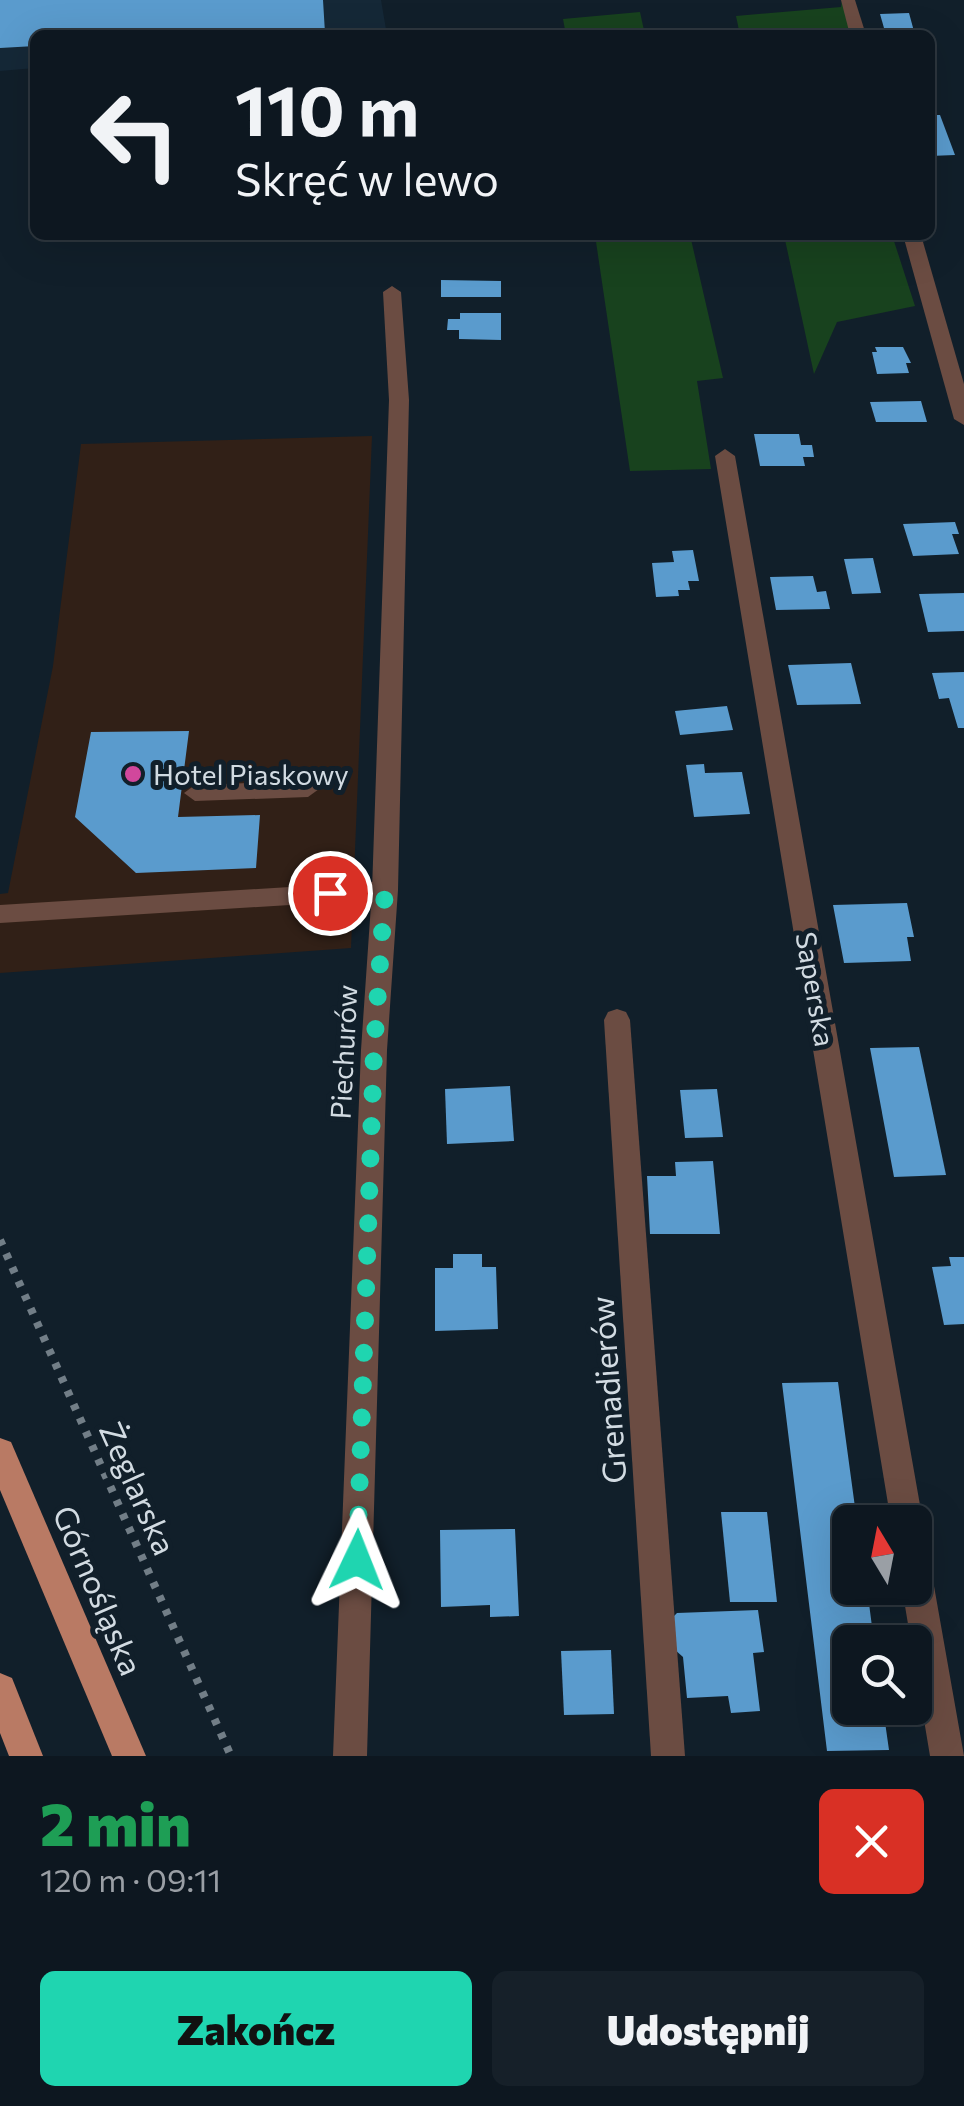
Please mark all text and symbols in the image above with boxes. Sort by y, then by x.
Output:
text: 110 m [235,65,419,150]
icon: left [70,70,200,200]
text: Skręć w lewo [235,150,499,205]
place label: Hotel Piaskowy [153,757,349,791]
marker: Hotel Piaskowy [122,763,144,785]
pin [288,851,373,936]
icon: arrive [303,866,358,921]
street label: Saperska [789,929,843,1049]
street label: Piechurów [323,984,363,1120]
street label: Grenadierów [581,1295,633,1485]
street label: Żeglarska [92,1415,186,1561]
street label: Górnośląska [45,1499,153,1681]
north arrow [832,1505,932,1605]
map controls [832,1505,932,1725]
position arrow [305,1508,409,1612]
button: search [832,1625,932,1725]
text: 2 min [40,1785,191,1858]
button: close [819,1789,924,1894]
text: 120 m · 09:11 [40,1859,221,1899]
button: Zakończ [40,1971,472,2086]
button: Udostępnij [492,1971,924,2086]

